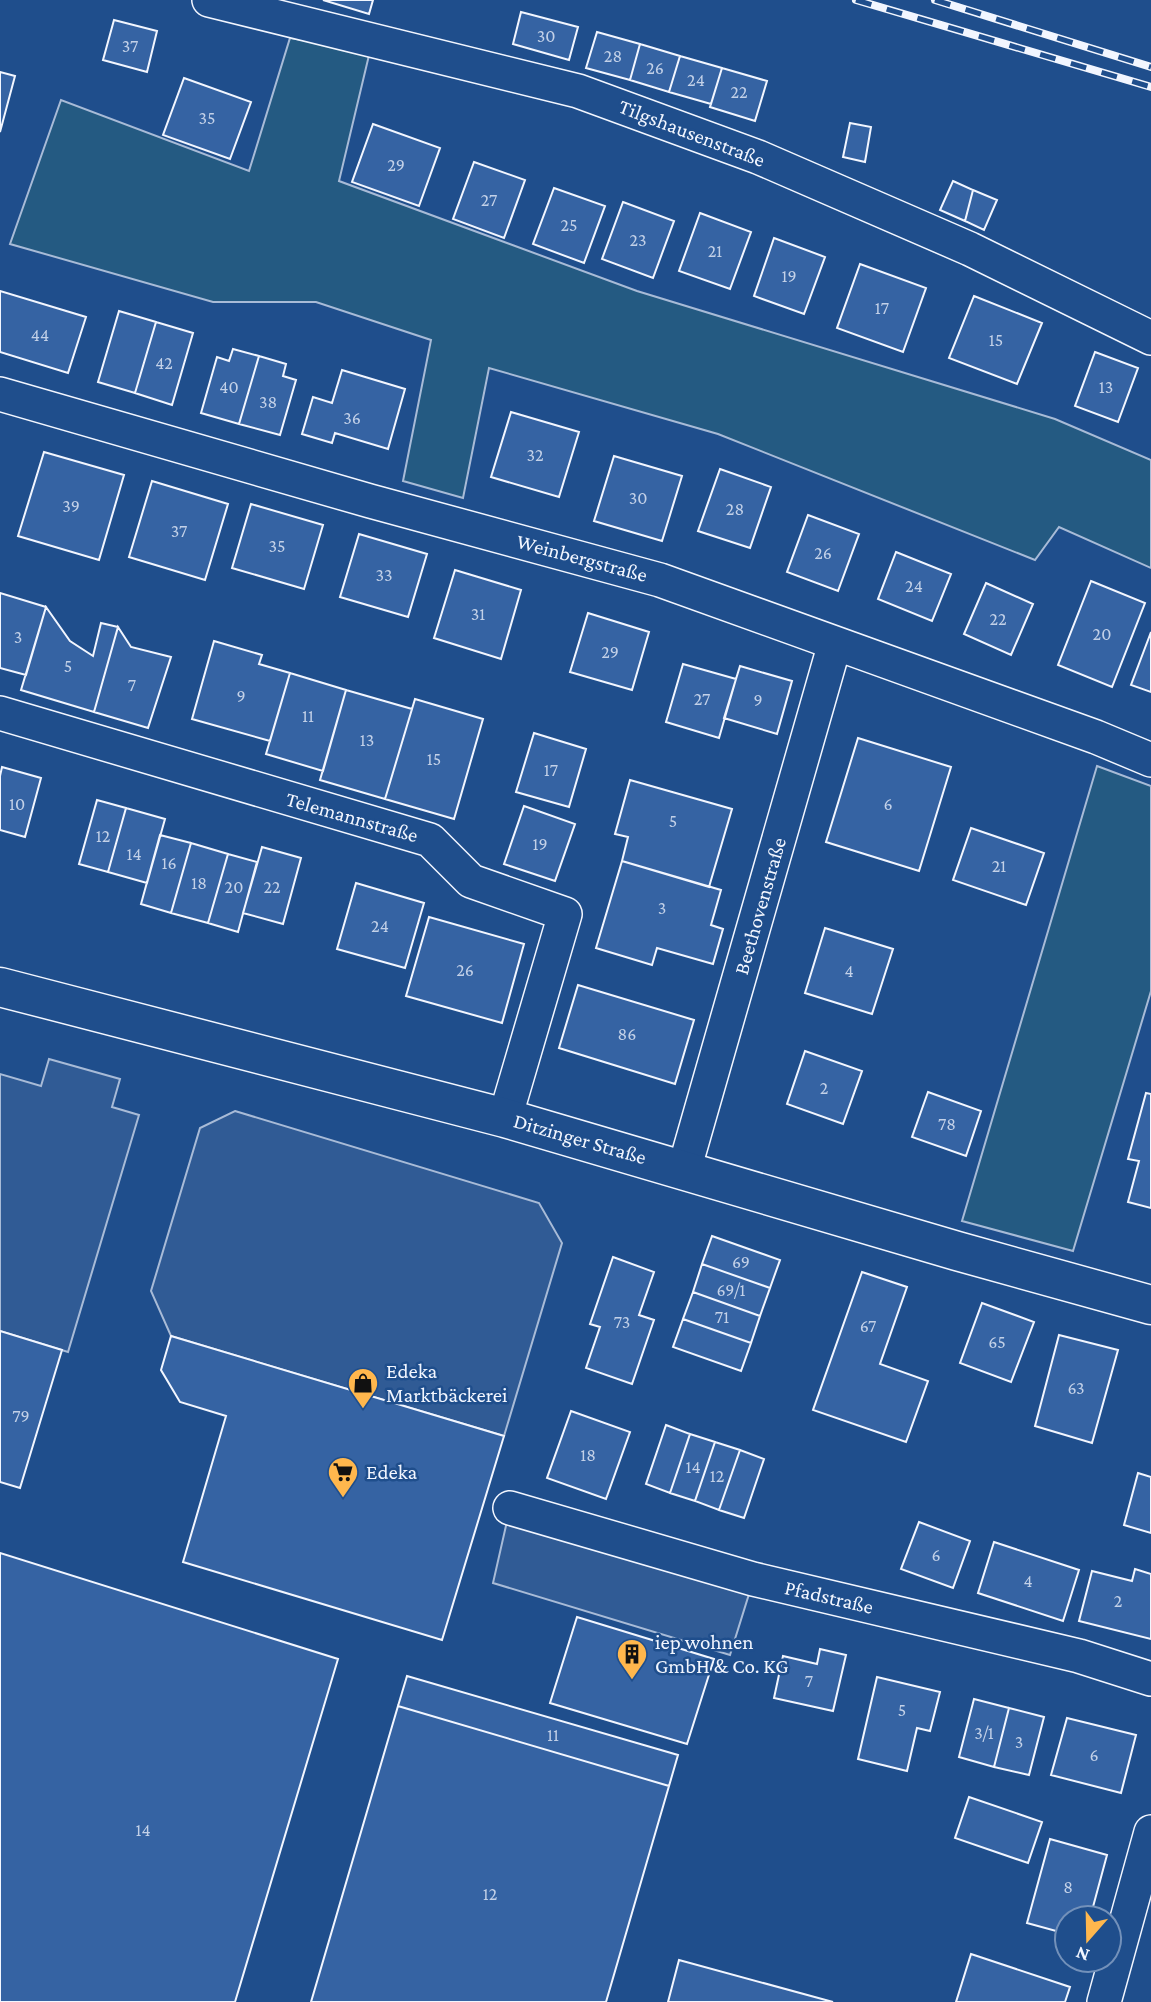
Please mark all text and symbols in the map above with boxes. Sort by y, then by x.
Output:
house number: 30 [537,26,555,46]
house number: 37 [122,36,138,56]
house number: 28 [604,46,622,66]
house number: 26 [646,58,664,78]
house number: 24 [687,70,705,90]
house number: 22 [730,82,748,102]
street label: Tilgshausenstraße [616,94,768,172]
house number: 35 [198,108,216,128]
house number: 29 [387,155,405,175]
house number: 27 [481,190,497,210]
house number: 25 [560,215,578,235]
house number: 23 [629,230,647,250]
house number: 21 [708,241,722,261]
house number: 19 [781,266,797,286]
house number: 17 [875,298,889,318]
house number: 44 [31,325,49,345]
house number: 15 [989,330,1003,350]
house number: 42 [155,353,173,373]
house number: 40 [219,377,239,397]
house number: 13 [1099,377,1113,397]
house number: 38 [259,392,277,412]
house number: 36 [343,408,361,428]
house number: 32 [526,445,544,465]
house number: 30 [629,488,647,508]
house number: 39 [62,496,80,516]
house number: 28 [726,499,744,519]
house number: 37 [171,521,187,541]
street label: Weinbergstraße [514,529,650,587]
house number: 35 [268,536,286,556]
house number: 26 [814,543,832,563]
house number: 33 [376,565,393,585]
house number: 24 [905,576,923,596]
house number: 31 [471,604,485,624]
house number: 22 [989,609,1007,629]
house number: 20 [1093,624,1111,644]
house number: 3 [14,627,22,647]
house number: 29 [601,642,619,662]
house number: 5 [64,656,72,676]
house number: 7 [128,675,136,695]
house number: 9 [236,686,246,706]
house number: 27 [694,689,710,709]
house number: 9 [753,690,763,710]
house number: 11 [302,706,314,726]
house number: 13 [360,730,374,750]
house number: 15 [427,749,441,769]
house number: 17 [544,760,558,780]
street label: Telemannstraße [283,787,421,847]
house number: 10 [9,794,25,814]
house number: 6 [883,794,893,814]
house number: 5 [669,811,677,831]
house number: 12 [96,826,110,846]
house number: 19 [532,834,548,854]
street label: Beethovenstraße [729,835,791,977]
house number: 14 [126,844,142,864]
house number: 16 [161,853,177,873]
house number: 21 [992,856,1006,876]
house number: 18 [191,873,207,893]
house number: 20 [225,877,243,897]
house number: 22 [263,877,281,897]
house number: 3 [658,898,666,918]
house number: 24 [371,916,389,936]
house number: 26 [456,960,474,980]
house number: 4 [844,961,854,981]
house number: 86 [618,1024,636,1044]
house number: 2 [820,1078,828,1098]
street label: Ditzinger Straße [511,1109,649,1169]
house number: 78 [938,1114,956,1134]
house number: 69 [732,1252,750,1272]
house number: 69/1 [717,1280,745,1300]
house number: 71 [715,1307,729,1327]
house number: 73 [614,1312,630,1332]
house number: 67 [860,1316,876,1336]
house number: 65 [988,1332,1006,1352]
place label: Edeka Marktbäckerei [386,1359,508,1407]
shop icon: Edeka Marktbäckerei [346,1366,380,1410]
house number: 63 [1067,1378,1085,1398]
house number: 79 [12,1406,30,1426]
house number: 18 [580,1445,596,1465]
supermarket icon: Edeka [326,1455,360,1499]
house number: 14 [685,1457,701,1477]
place label: Edeka [366,1460,418,1484]
house number: 12 [710,1466,724,1486]
house number: 6 [931,1545,941,1565]
house number: 4 [1023,1571,1033,1591]
street label: Pfadstraße [782,1575,876,1619]
house number: 2 [1114,1591,1122,1611]
place label: iep wohnen GmbH & Co. KG [655,1630,789,1678]
building icon: iep wohnen GmbH & Co. KG [615,1637,649,1681]
house number: 7 [805,1671,813,1691]
house number: 5 [898,1700,906,1720]
house number: 3/1 [974,1723,994,1743]
house number: 11 [547,1725,559,1745]
house number: 3 [1015,1732,1023,1752]
house number: 6 [1089,1745,1099,1765]
house number: 14 [135,1820,151,1840]
house number: 8 [1063,1877,1073,1897]
house number: 12 [483,1884,497,1904]
north arrow [1053,1904,1123,1974]
text: N [1073,1942,1092,1967]

